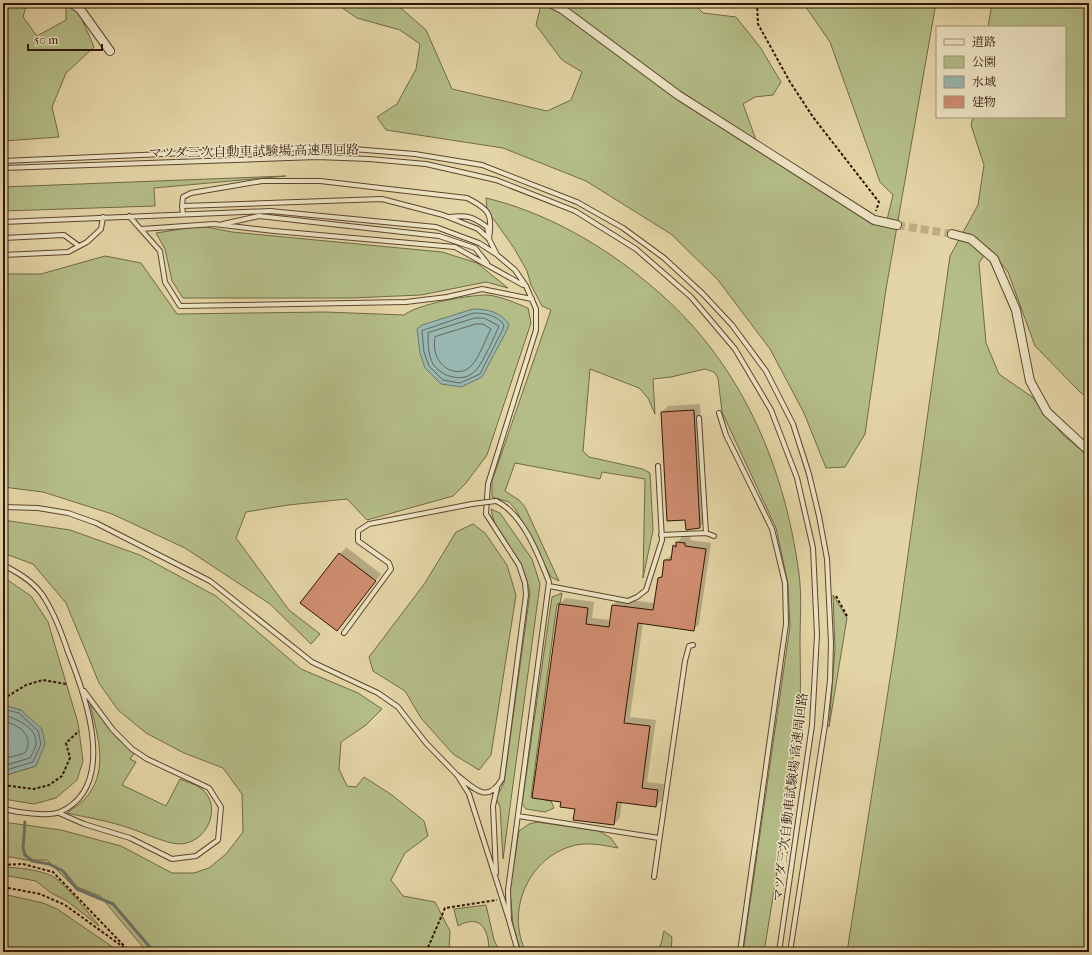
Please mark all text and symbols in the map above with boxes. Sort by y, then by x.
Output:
scale bar [28,26,102,52]
legend [936,26,1066,118]
text: 50 m [34,33,58,47]
text: 道路 [972,35,996,49]
text: 公園 [972,55,996,69]
text: 水域 [972,75,996,89]
text: 建物 [972,95,996,109]
street label: マツダ三次自動車試験場 高速周回路 [149,142,359,160]
street label: マツダ三次自動車試験場 高速周回路 [770,692,810,902]

